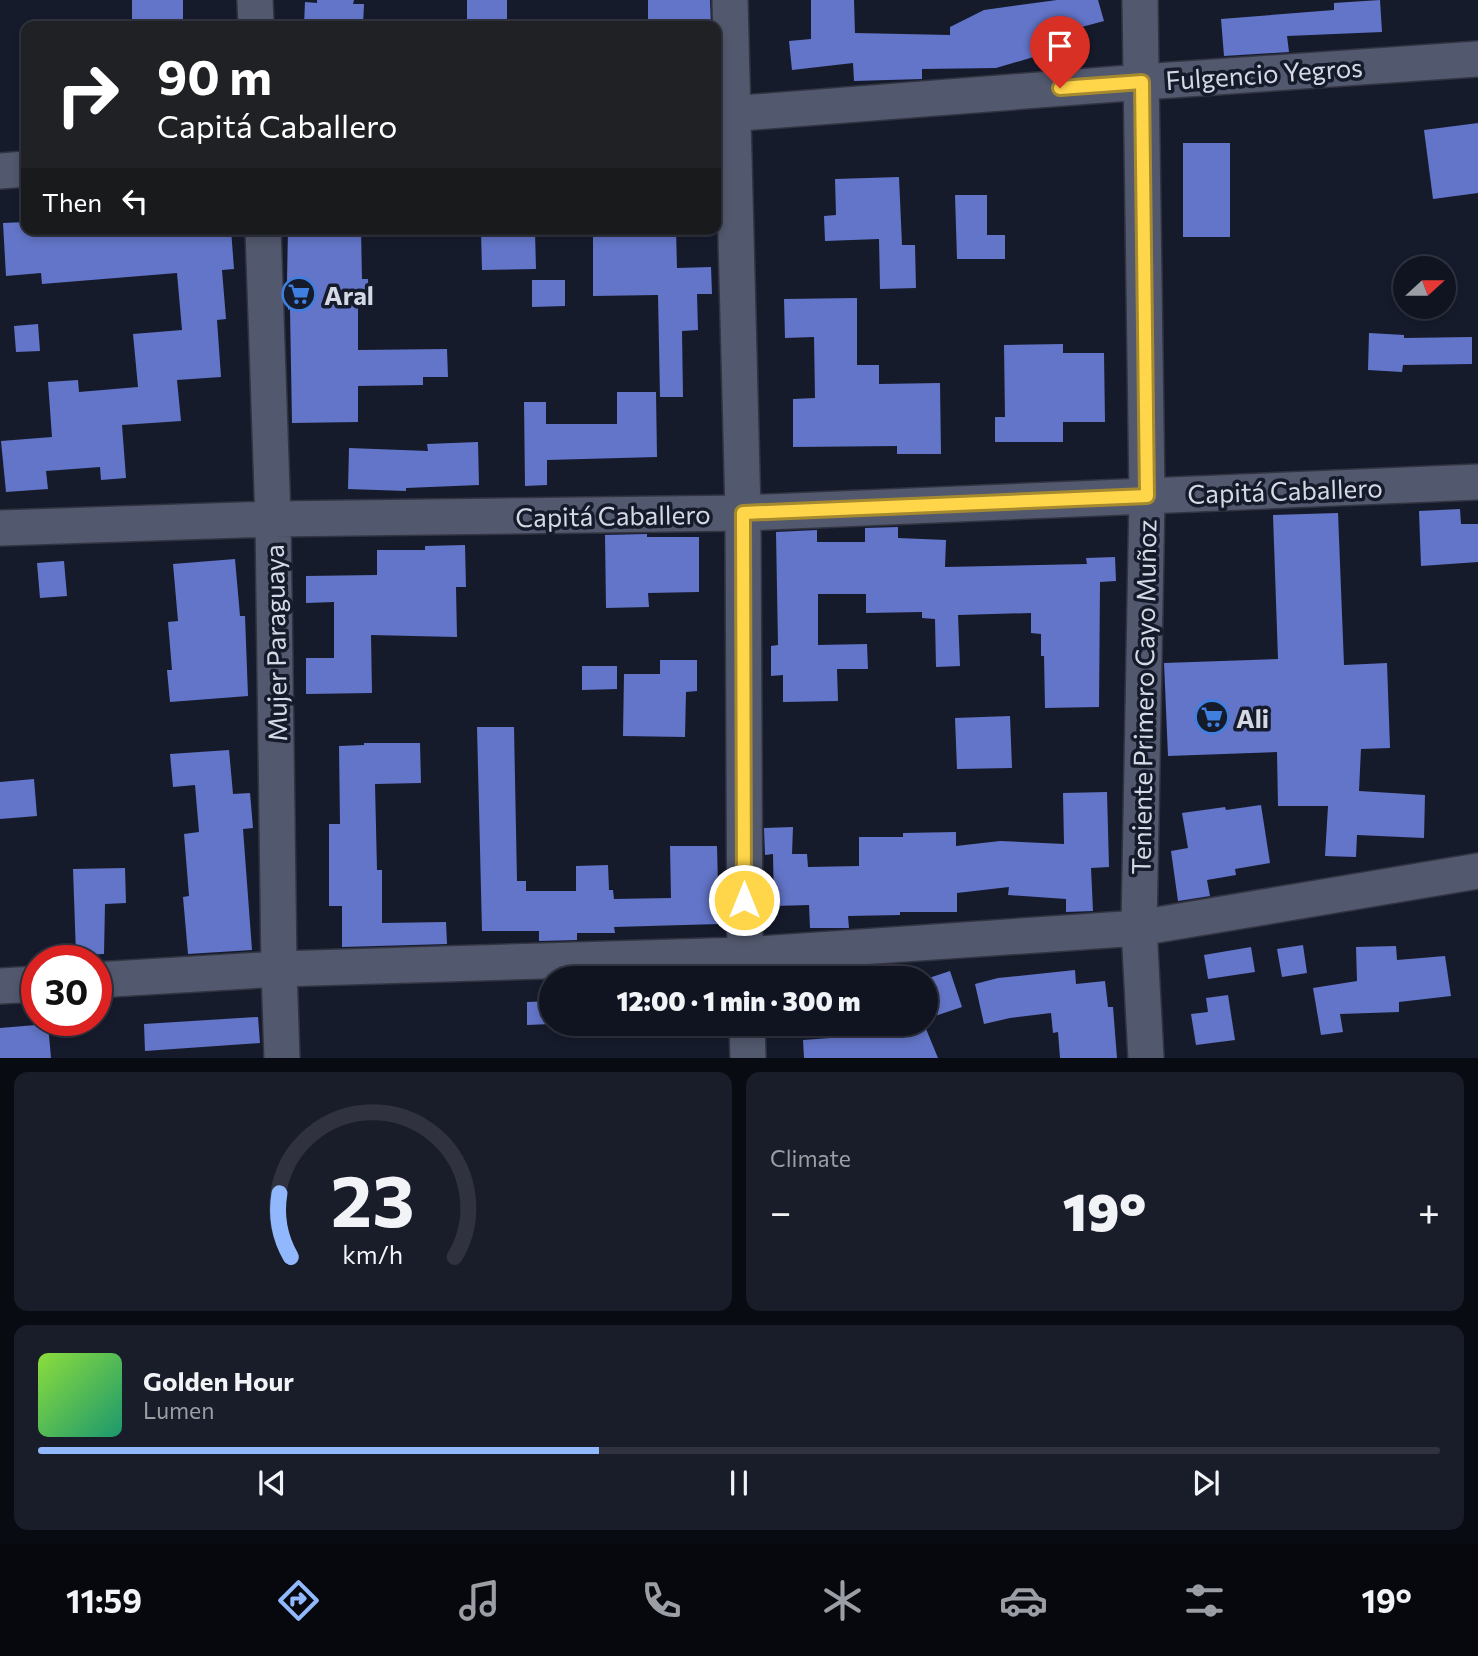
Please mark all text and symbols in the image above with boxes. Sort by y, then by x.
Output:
pin [1030,16,1090,88]
icon: arrive [1041,27,1079,65]
text: 90 m [157,45,272,105]
icon: right [42,49,133,140]
street label: Fulgencio Yegros [1164,51,1364,95]
text: Capitá Caballero [157,105,397,145]
icon: left [116,182,154,220]
text: Then [42,186,102,217]
north arrow [1393,256,1456,318]
map controls [1393,256,1456,319]
supermarket icon: Aral [280,275,318,313]
place label: Aral [324,279,374,310]
street label: Capitá Caballero [1187,471,1383,509]
street label: Capitá Caballero [515,498,711,532]
street label: Teniente Primero Cayo Muñoz [1124,519,1162,875]
street label: Mujer Paraguaya [258,544,292,742]
supermarket icon: Ali [1193,698,1231,736]
place label: Ali [1236,702,1269,733]
position arrow [707,863,781,937]
speed limit sign: 30 [21,945,112,1036]
text: 12:00 · 1 min · 300 m [616,985,861,1016]
text: Climate [770,1144,851,1172]
text: 23 [331,1154,415,1243]
text: 19° [1063,1178,1146,1242]
text: − [770,1187,792,1234]
text: + [1418,1187,1440,1234]
text: km/h [343,1239,403,1269]
text: Golden Hour [143,1365,294,1396]
text: Lumen [143,1396,214,1424]
icon: previous [253,1464,291,1502]
icon: pause [720,1464,758,1502]
icon: next [1187,1464,1225,1502]
icon: directions [274,1576,323,1625]
icon: music [455,1576,504,1625]
icon: phone [637,1576,686,1625]
icon: climate [818,1576,867,1625]
icon: car [999,1576,1048,1625]
icon: filters [1180,1576,1229,1625]
text: 11:59 [66,1580,142,1620]
text: 19° [1362,1580,1412,1620]

